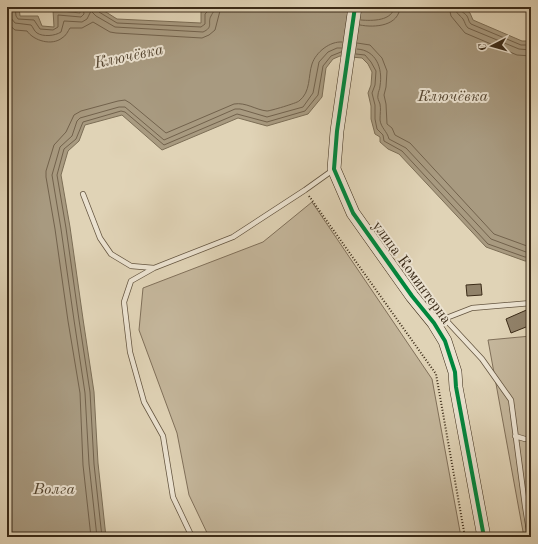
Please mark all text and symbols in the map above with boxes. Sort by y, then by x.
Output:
north arrow [472,26,512,66]
water label: Ключёвка [92,42,165,72]
text: С [478,43,489,51]
water label: Ключёвка [417,89,489,105]
street label: улица Коминтерна [369,219,454,328]
water label: Волга [32,482,75,498]

